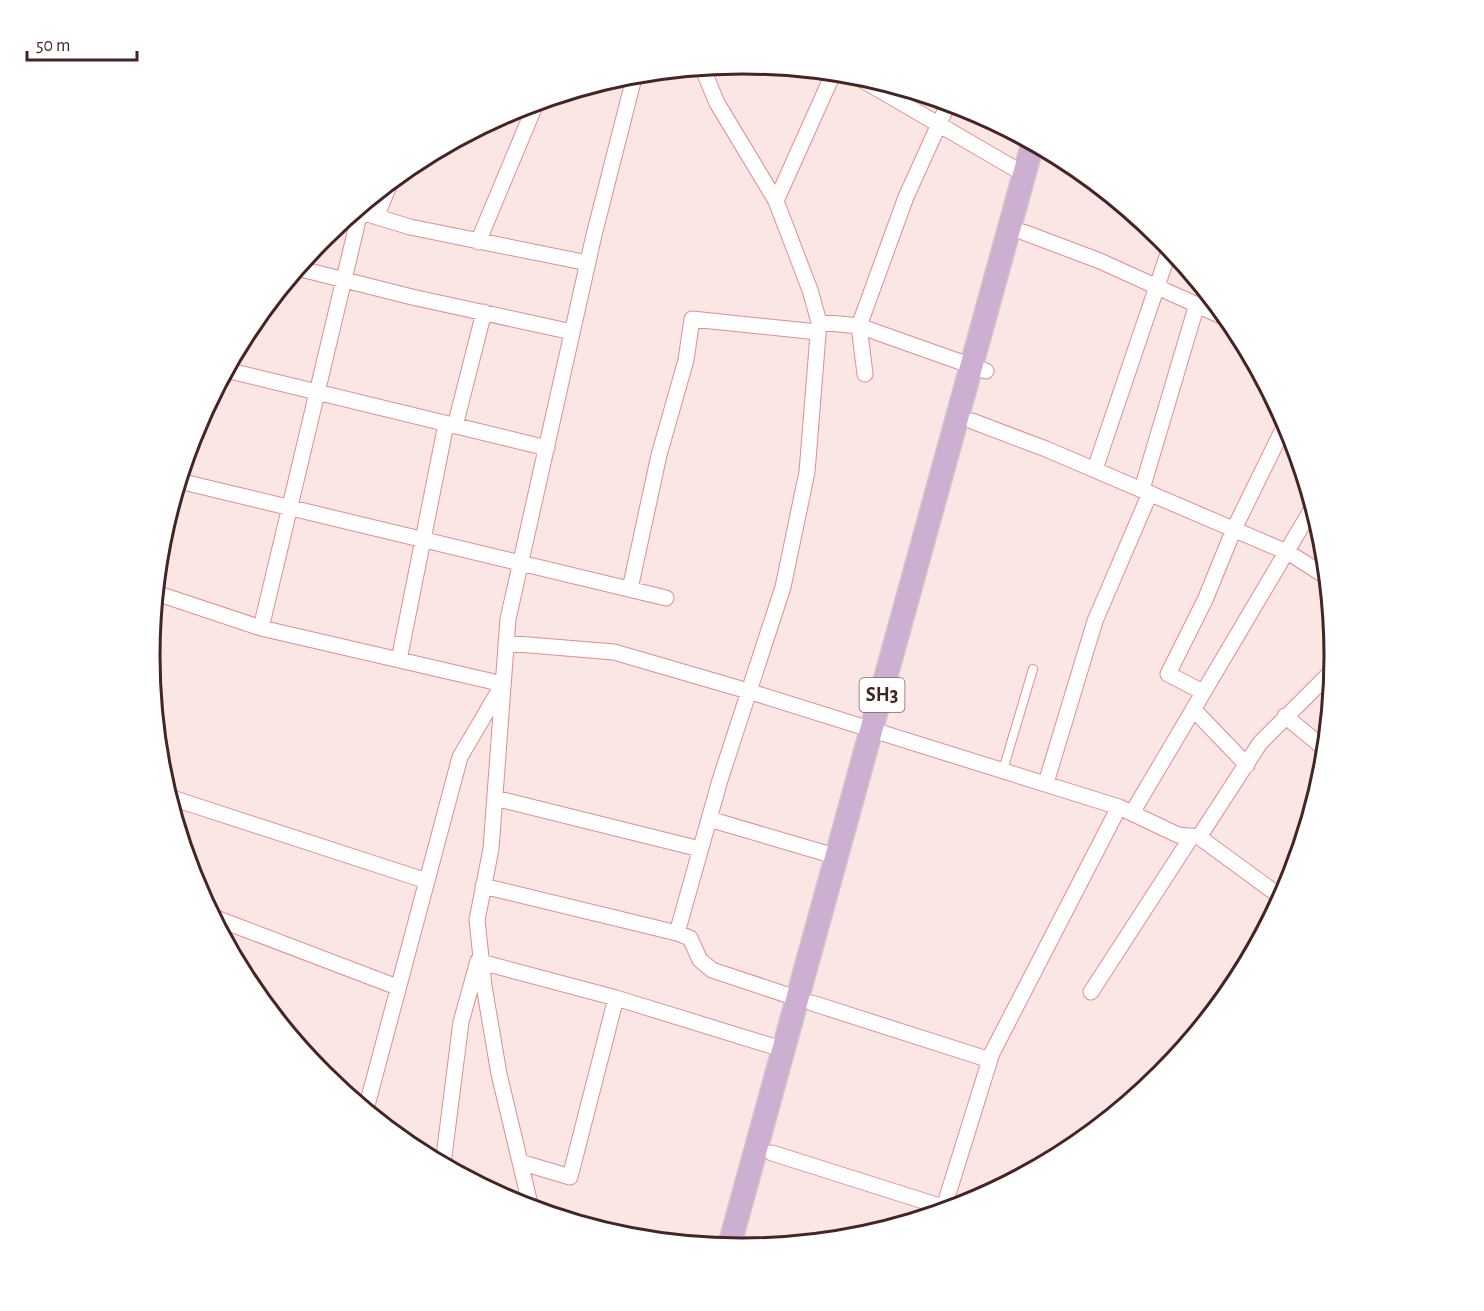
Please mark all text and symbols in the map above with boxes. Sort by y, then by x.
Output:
scale bar [27,24,136,62]
text: 50 m [36,37,70,55]
road number: SH3 [860,678,904,712]

